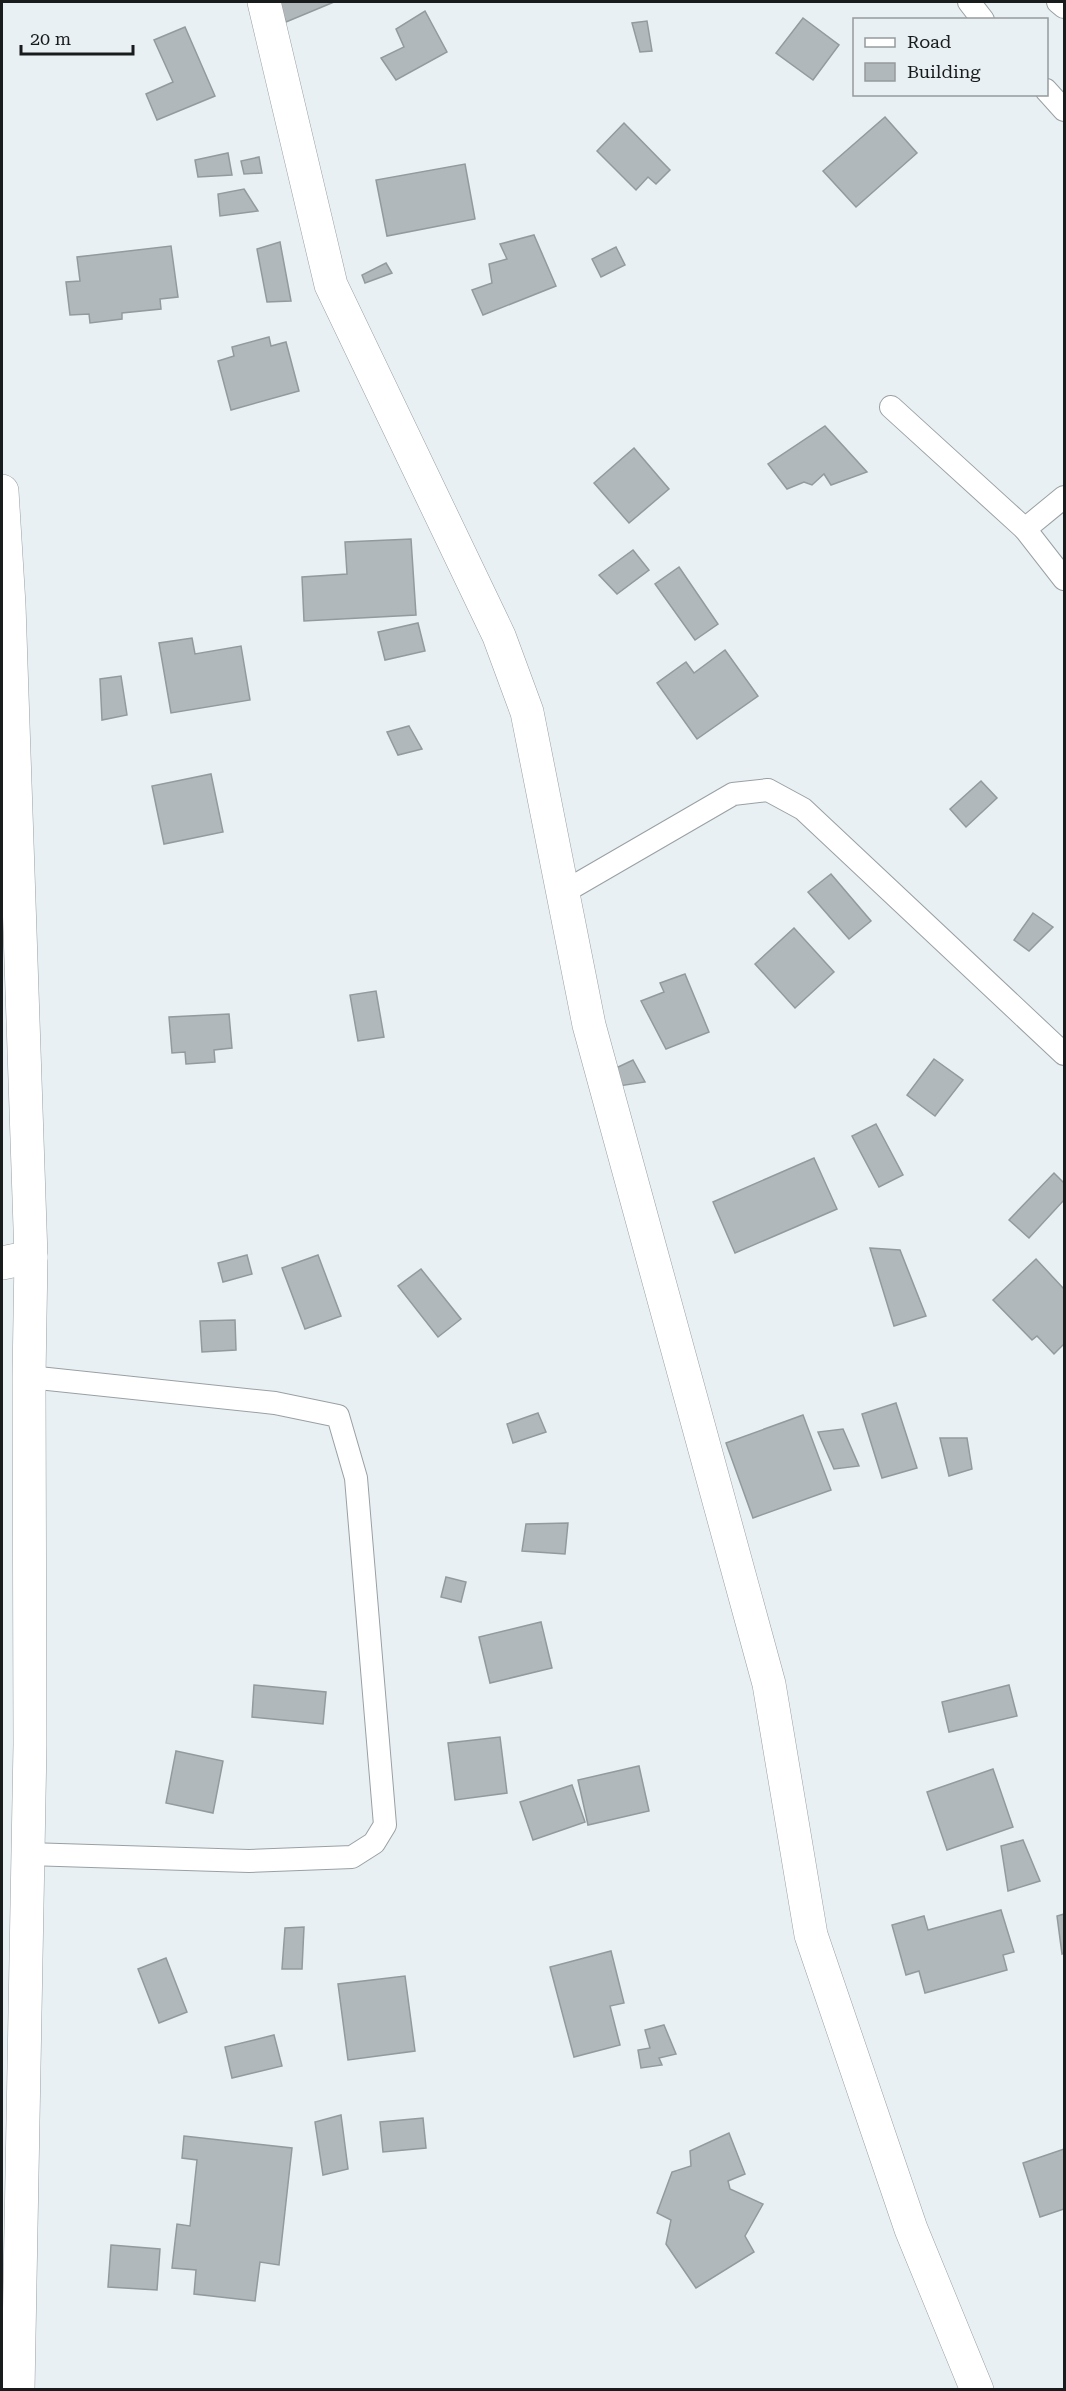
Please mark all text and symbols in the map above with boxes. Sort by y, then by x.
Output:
scale bar [21,18,134,56]
legend [853,18,1048,96]
text: 20 m [30,28,71,49]
text: Road [907,31,952,52]
text: Building [907,61,981,82]

